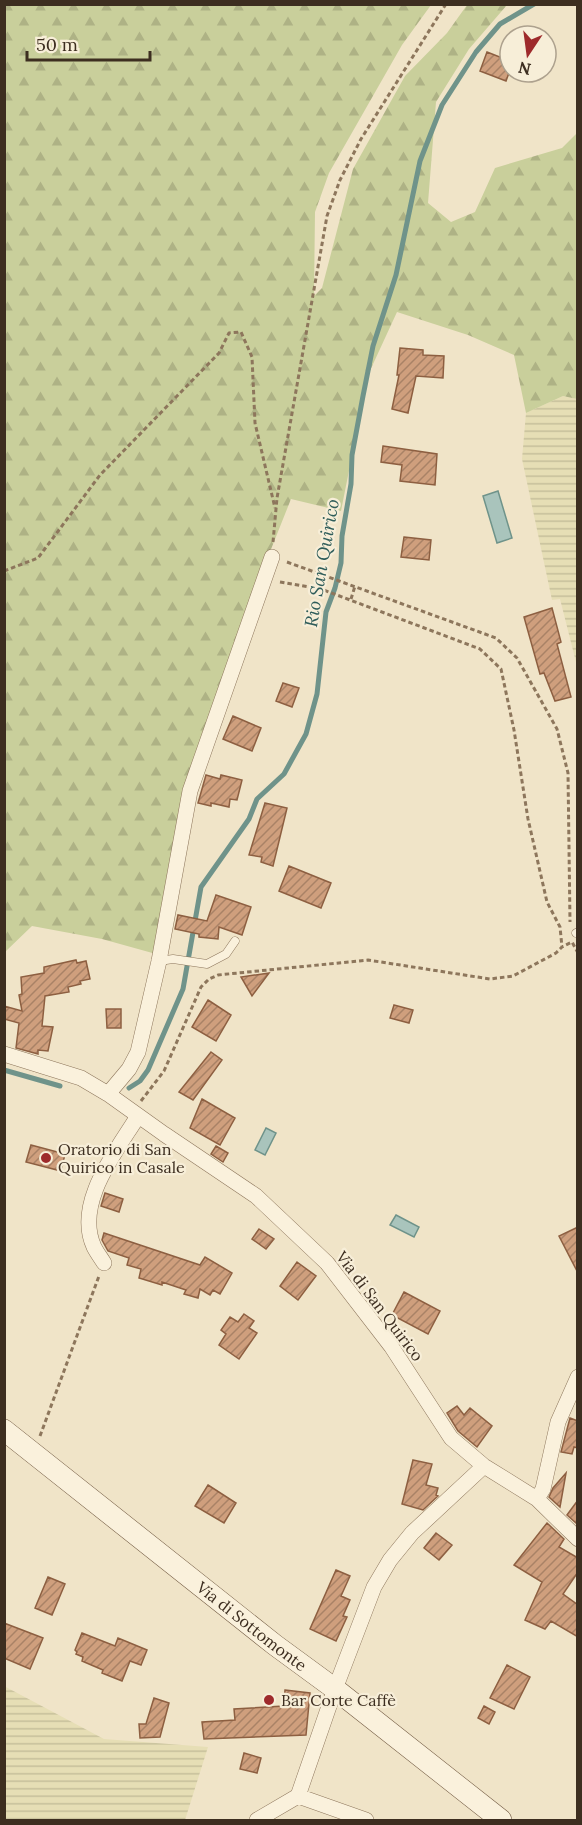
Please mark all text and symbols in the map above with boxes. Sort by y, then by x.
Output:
scale bar [27,24,150,62]
north arrow [498,24,558,84]
text: 50 m [36,33,78,56]
text: N [516,57,533,80]
water label: Rio San Quirico [299,497,344,629]
place label: Oratorio di San Quirico in Casale [58,1139,185,1177]
marker: Oratorio di San Quirico in Casale [39,1151,53,1165]
street label: Via di San Quirico [331,1246,428,1365]
street label: Via di Sottomonte [192,1576,311,1675]
place label: Bar Corte Caffè [281,1690,396,1710]
marker: Bar Corte Caffè [262,1693,276,1707]

